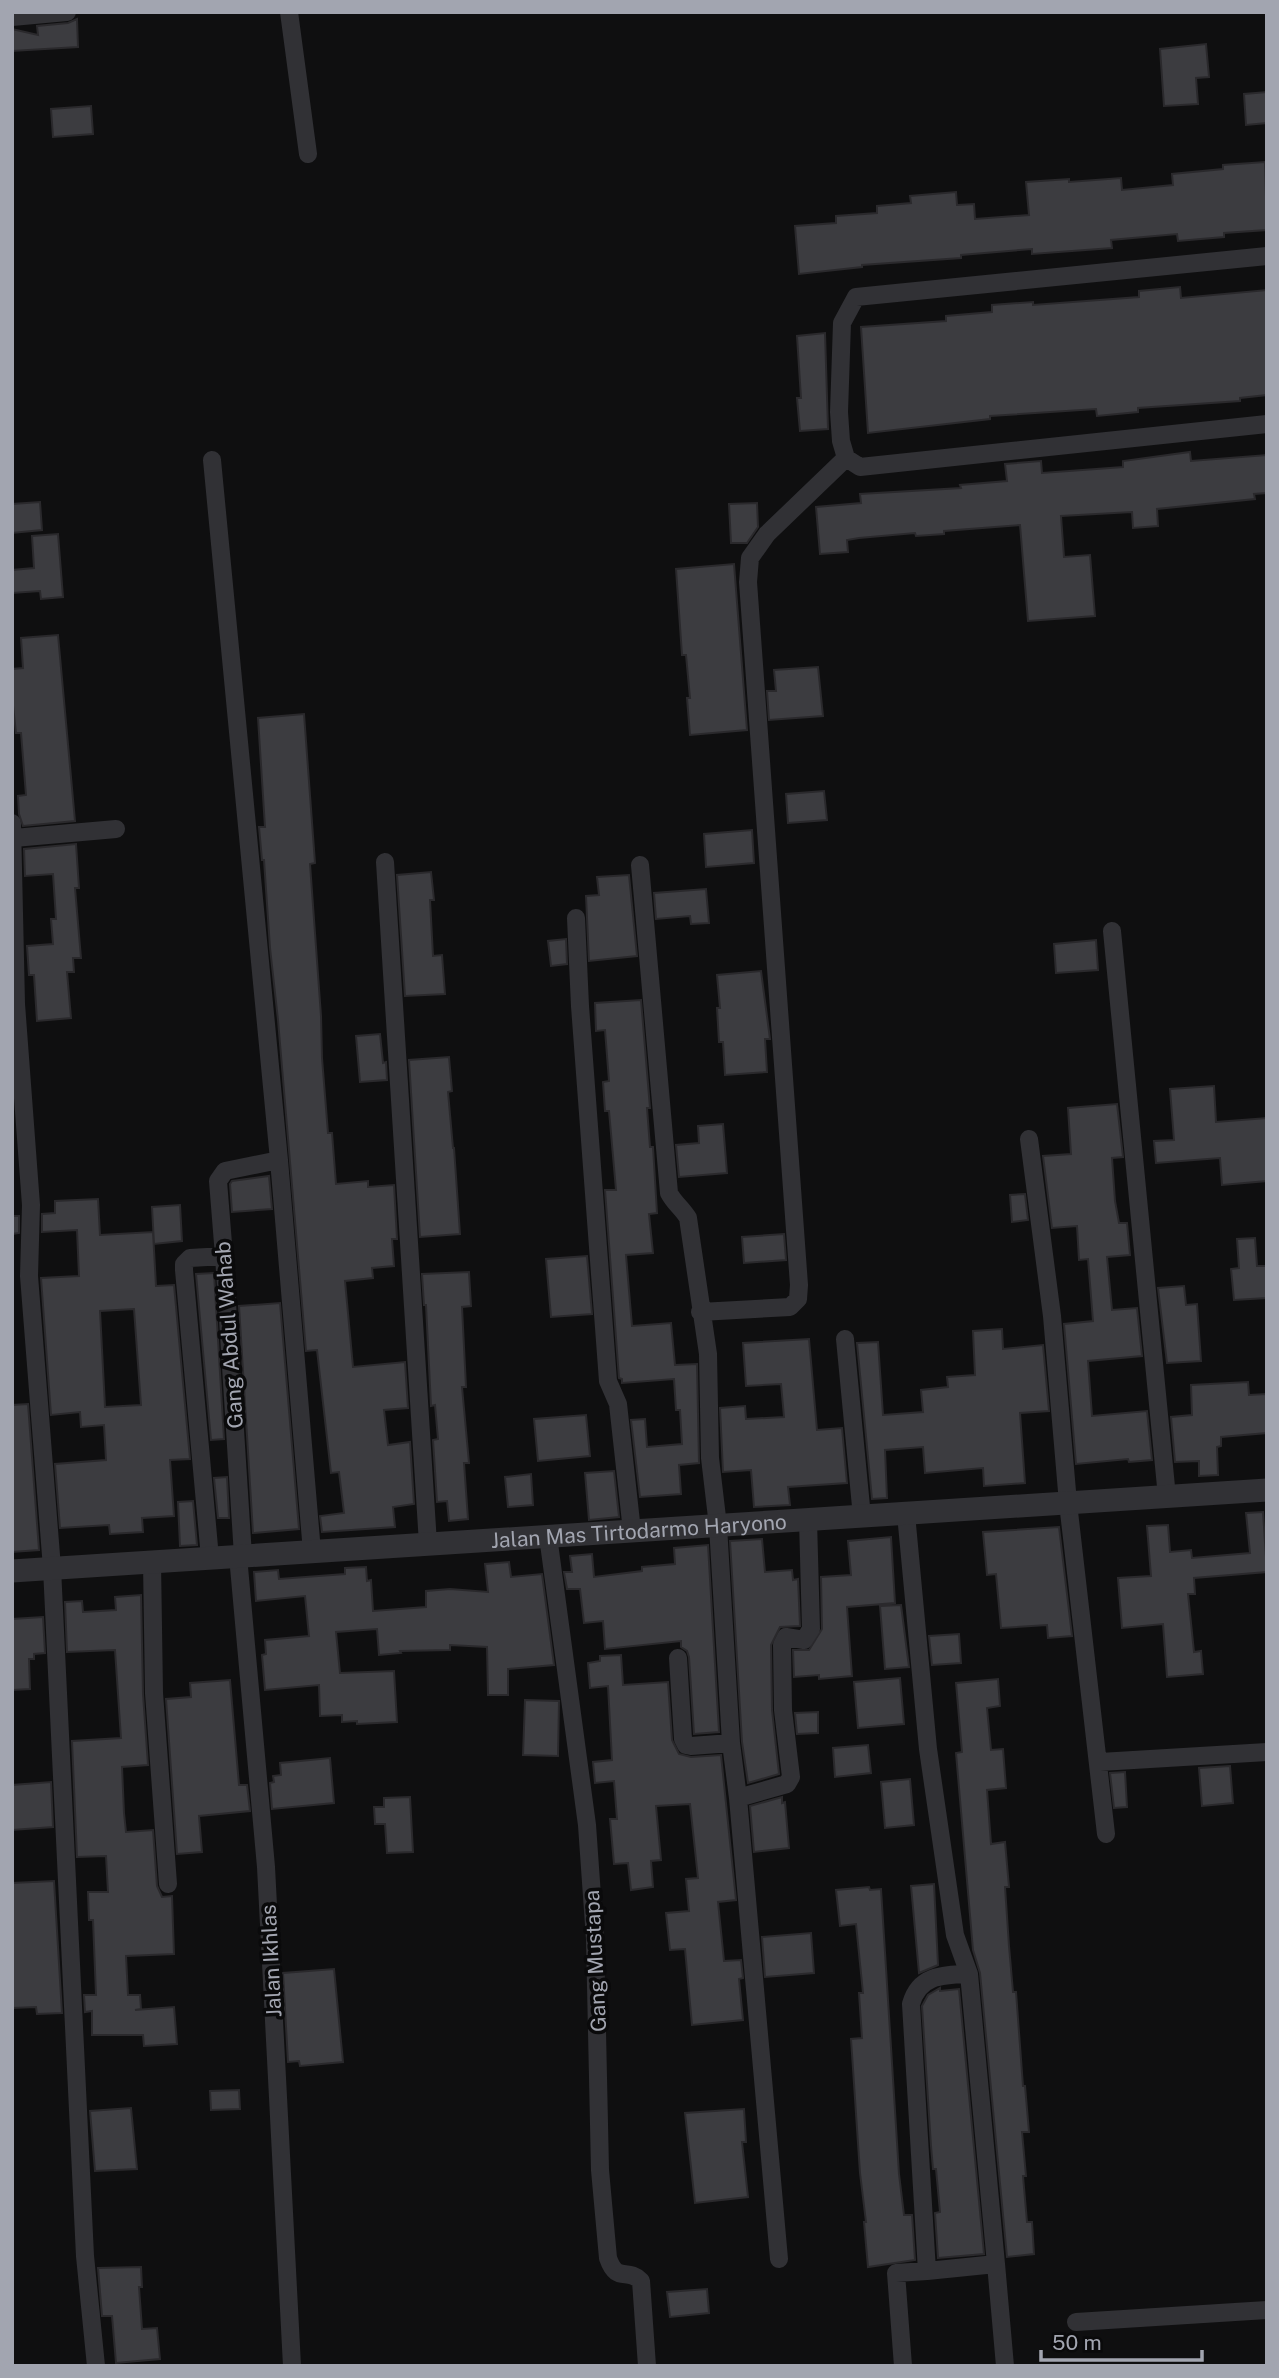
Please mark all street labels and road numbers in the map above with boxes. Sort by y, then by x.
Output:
street label: Gang Abdul Wahab [210,1241,248,1429]
street label: Jalan Mas Tirtodarmo Haryono [490,1509,788,1553]
street label: Gang Mustapa [579,1889,611,2033]
street label: Jalan Ikhlas [256,1904,286,2018]

